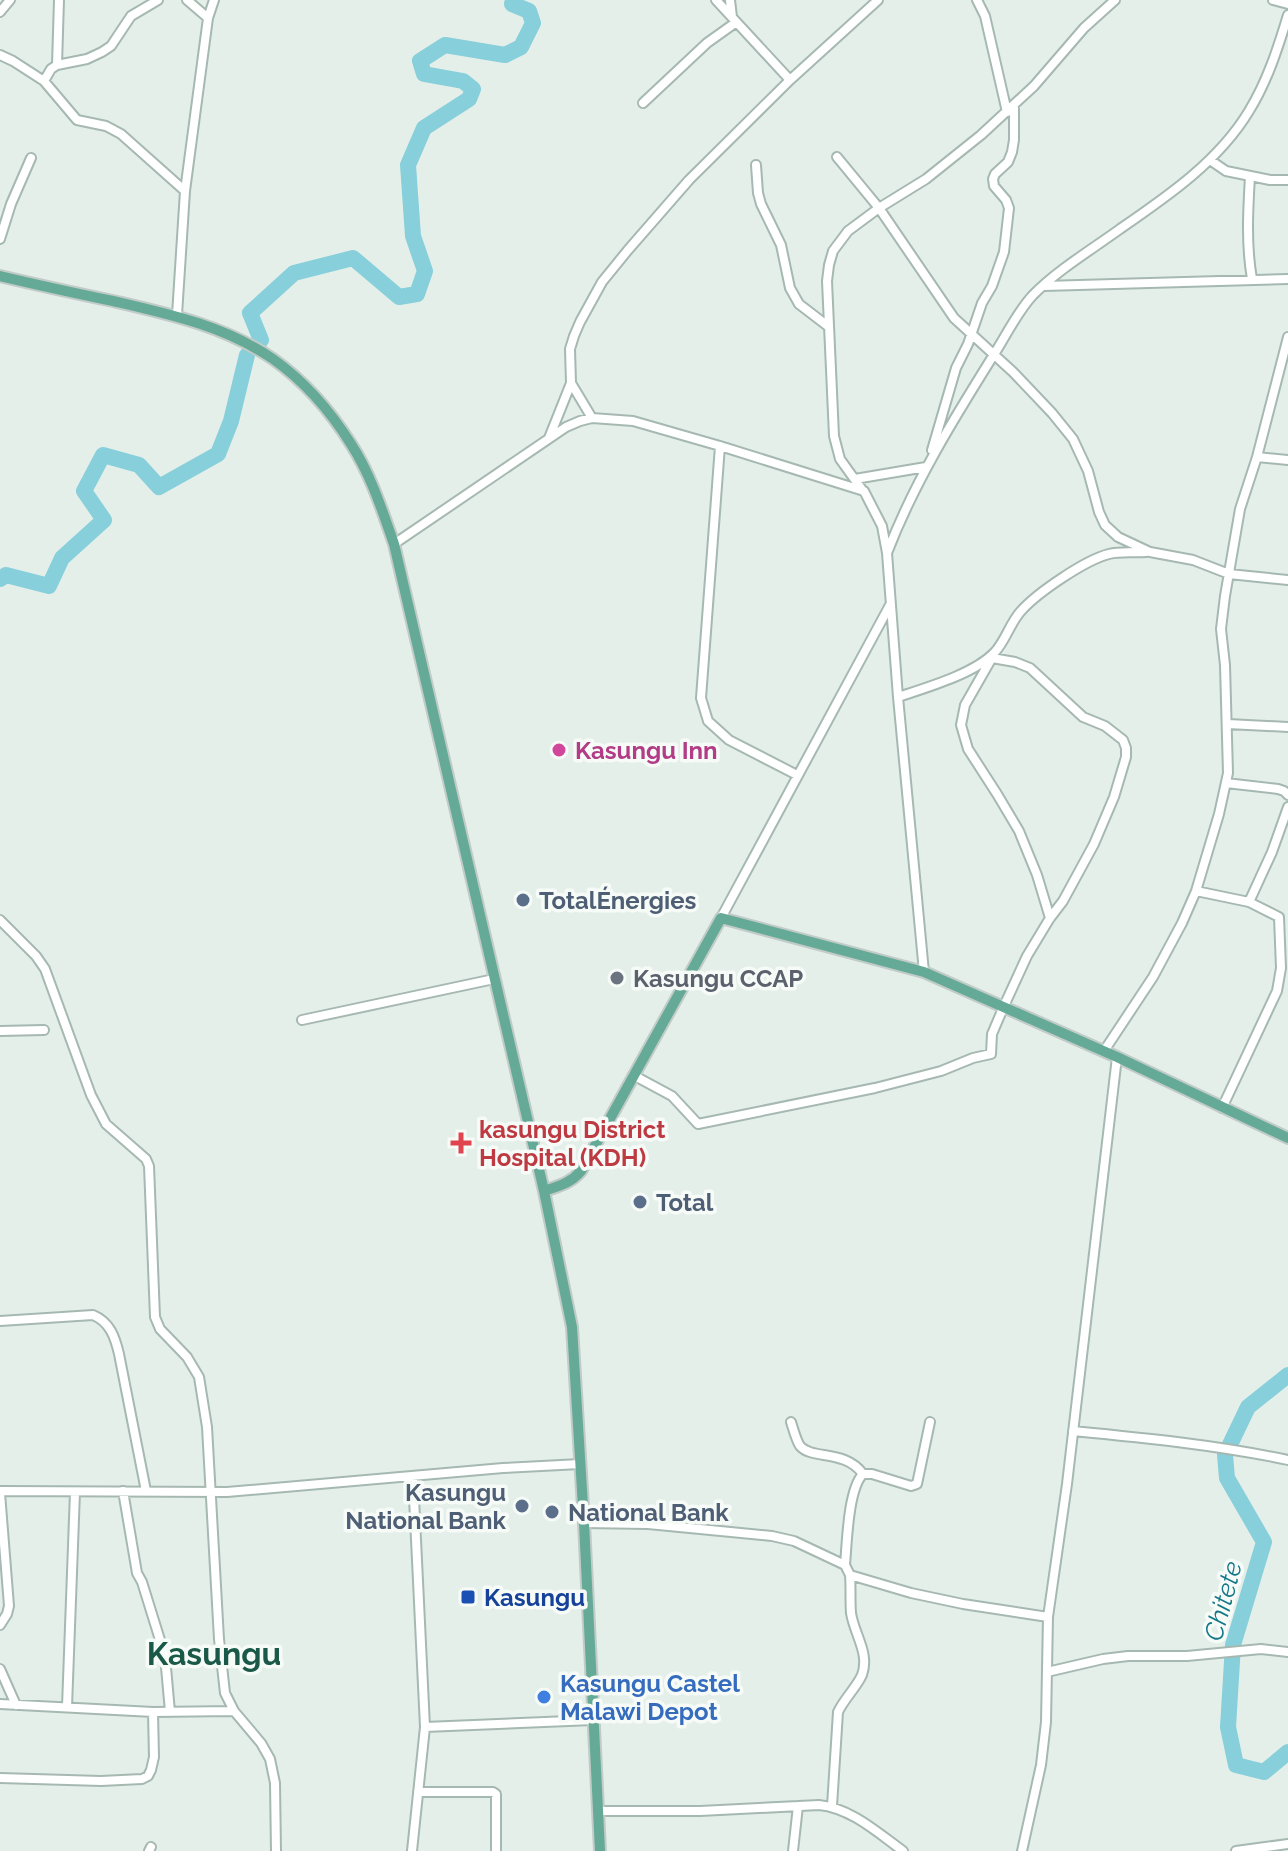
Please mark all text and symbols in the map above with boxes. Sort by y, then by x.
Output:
place label: Kasungu Inn [575,736,718,765]
marker: Kasungu Inn [550,741,568,759]
place label: TotalÉnergies [539,886,697,915]
marker: TotalÉnergies [514,891,532,909]
place label: Kasungu CCAP [633,964,803,993]
marker: Kasungu CCAP [608,969,626,987]
place label: kasungu District Hospital (KDH) [479,1115,665,1172]
marker: kasungu District Hospital (KDH) [450,1132,472,1154]
place label: Total [656,1188,714,1217]
marker: Total [631,1193,649,1211]
place label: Kasungu National Bank [345,1478,507,1535]
marker: Kasungu National Bank [513,1497,531,1515]
place label: National Bank [568,1498,729,1527]
marker: National Bank [543,1503,561,1521]
water label: Chitete [1198,1558,1248,1644]
place label: Kasungu [484,1583,585,1612]
marker: Kasungu [459,1588,477,1606]
district label: Kasungu [147,1635,281,1672]
place label: Kasungu Castel Malawi Depot [560,1669,740,1726]
marker: Kasungu Castel Malawi Depot [535,1688,553,1706]

